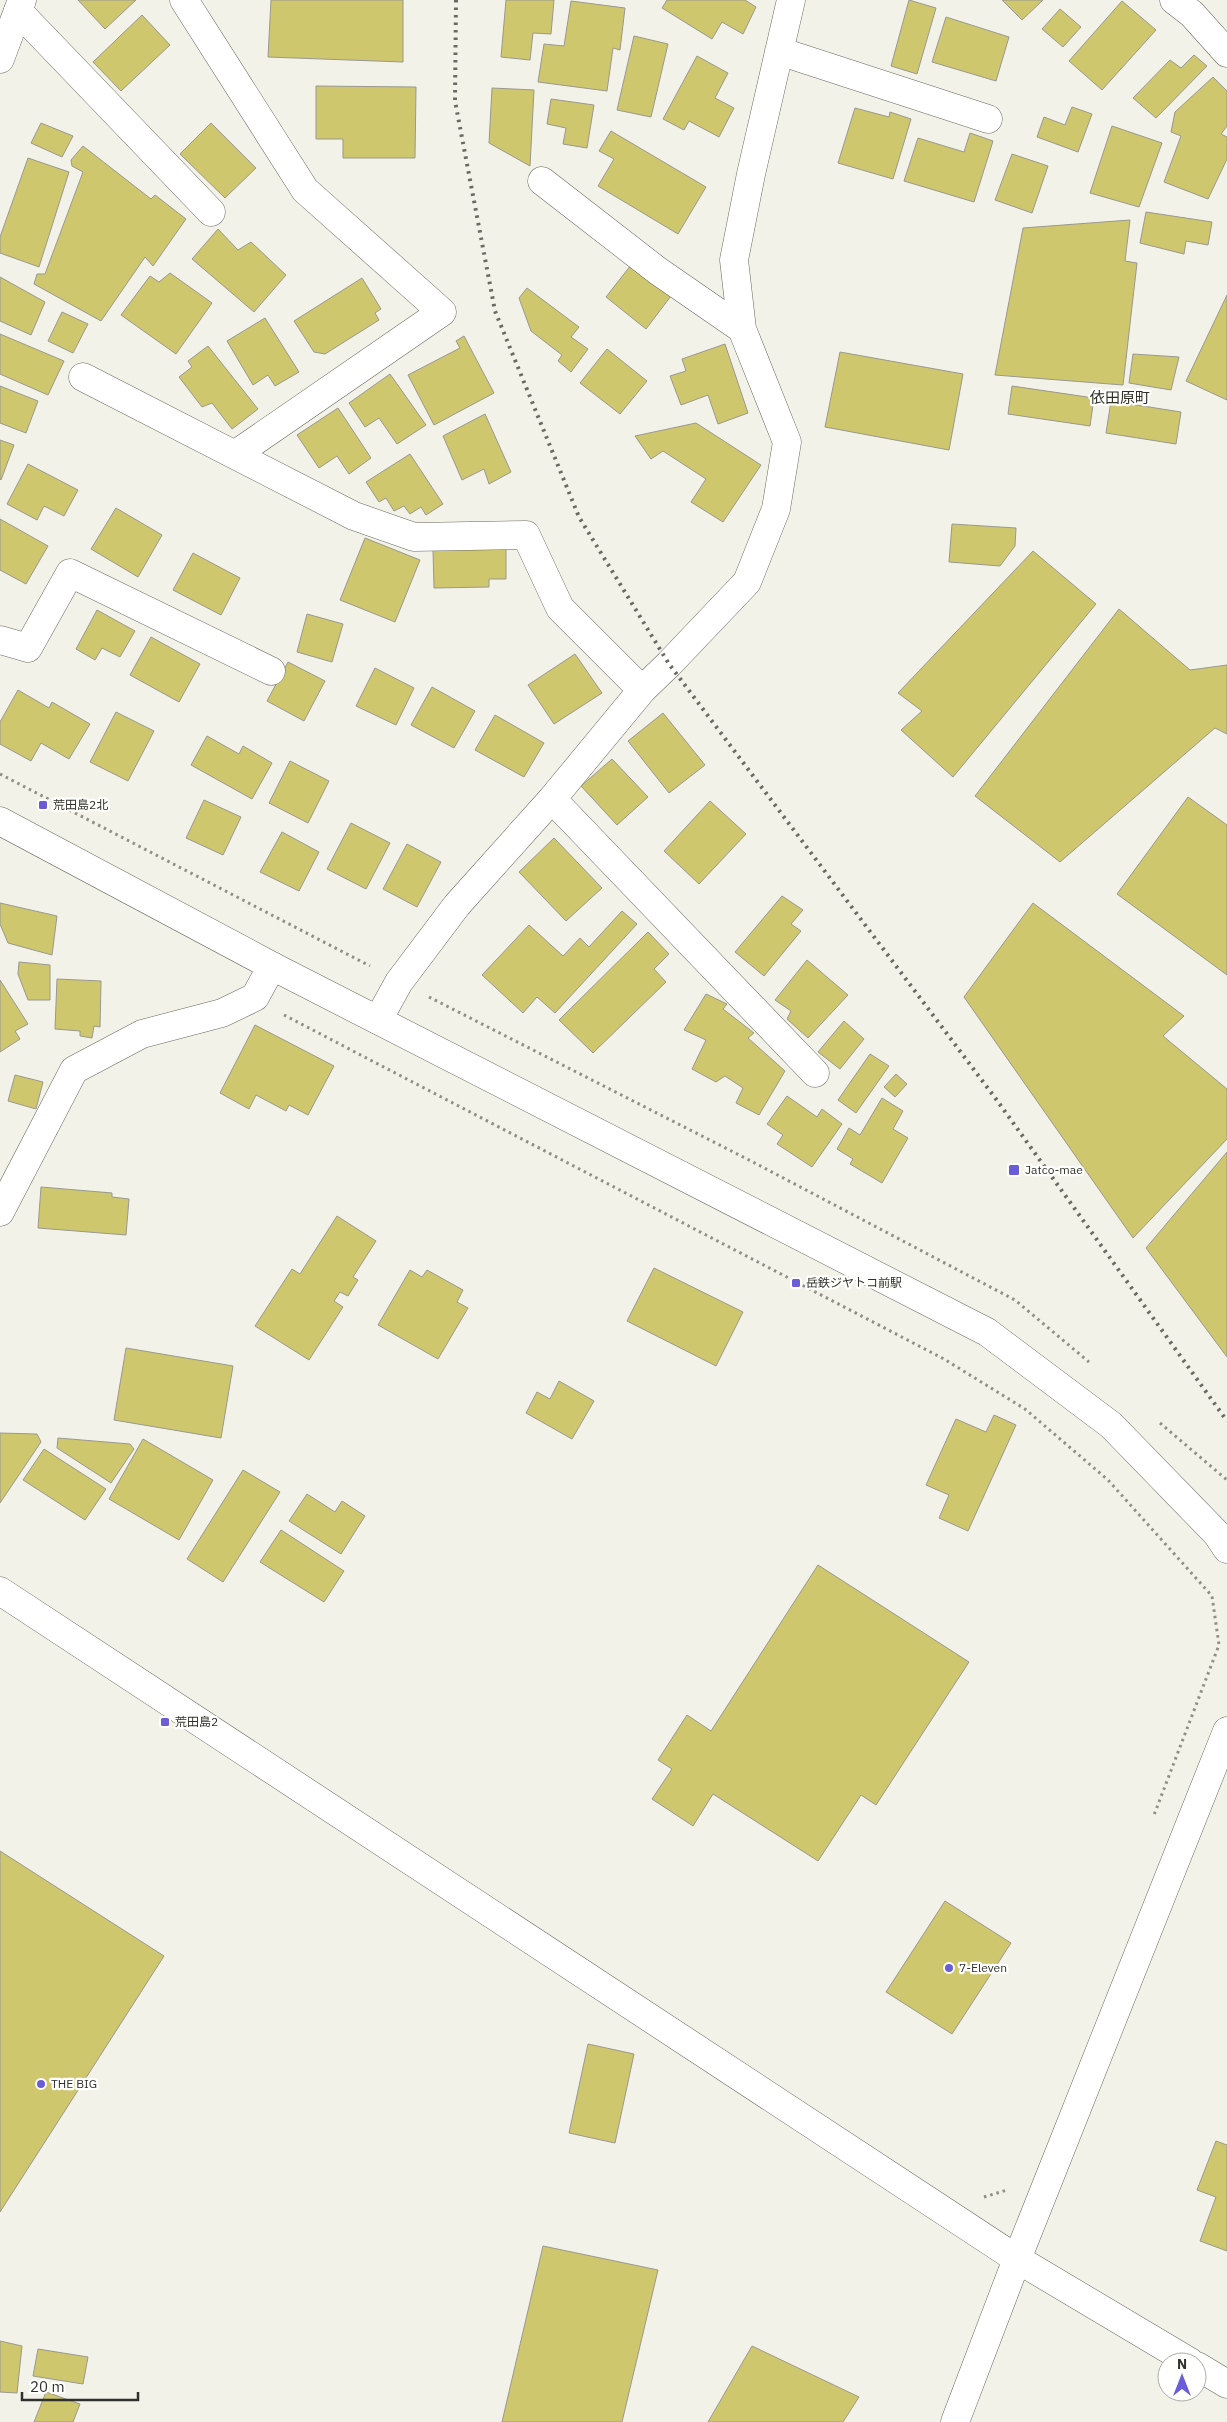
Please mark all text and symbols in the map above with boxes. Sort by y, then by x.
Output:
district label: 依田原町 [1090,388,1150,407]
place label: 荒田島2北 [53,797,108,812]
marker: 荒田島2北 [37,799,49,811]
place label: Jatco-mae [1025,1162,1083,1177]
marker: Jatco-mae [1007,1163,1021,1177]
place label: 岳鉄ジヤトコ前駅 [806,1275,902,1290]
marker: 岳鉄ジヤトコ前駅 [790,1277,802,1289]
place label: 荒田島2 [175,1714,218,1729]
marker: 荒田島2 [159,1716,171,1728]
place label: 7-Eleven [959,1960,1007,1975]
marker: 7-Eleven [943,1962,955,1974]
place label: THE BIG [51,2076,97,2091]
marker: THE BIG [35,2078,47,2090]
north arrow [1157,2352,1207,2402]
text: N [1177,2355,1187,2373]
scale bar [22,2370,139,2402]
text: 20 m [30,2377,65,2396]

